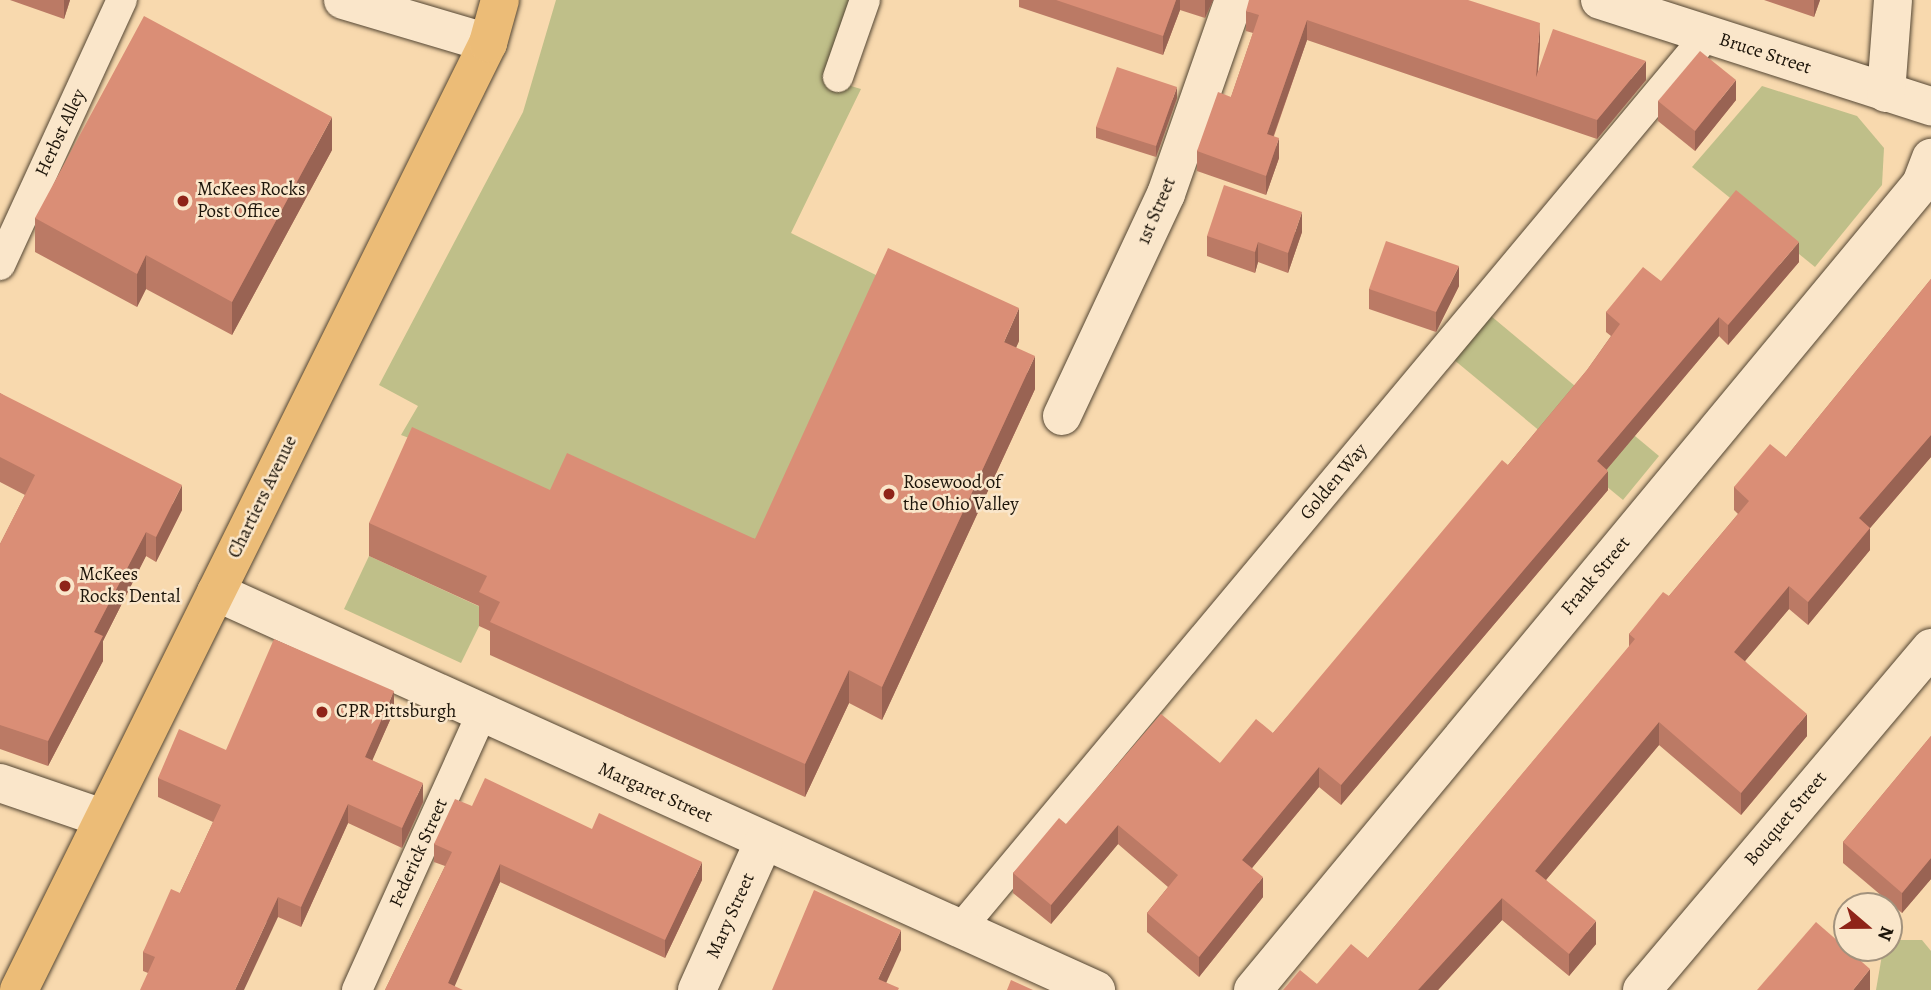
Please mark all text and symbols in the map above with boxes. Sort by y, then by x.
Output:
street label: Bruce Street [1716,28,1814,80]
street label: Herbst Alley [31,86,91,180]
street label: 1st Street [1133,174,1181,248]
place label: McKees Rocks Post Office [197,179,306,223]
marker: McKees Rocks Post Office [175,193,191,209]
street label: Chartiers Avenue [223,432,303,562]
street label: Golden Way [1296,439,1372,525]
place label: Rosewood of the Ohio Valley [903,472,1019,516]
marker: Rosewood of the Ohio Valley [881,486,897,502]
street label: Frank Street [1557,532,1635,620]
place label: McKees Rocks Dental [79,564,180,608]
marker: McKees Rocks Dental [57,578,73,594]
place label: CPR Pittsburgh [336,701,456,723]
marker: CPR Pittsburgh [314,704,330,720]
street label: Margaret Street [594,758,716,828]
street label: Bouquet Street [1740,767,1832,871]
street label: Federick Street [385,795,453,911]
street label: Mary Street [702,870,760,962]
north arrow [1833,892,1903,962]
text: N [1871,923,1900,944]

